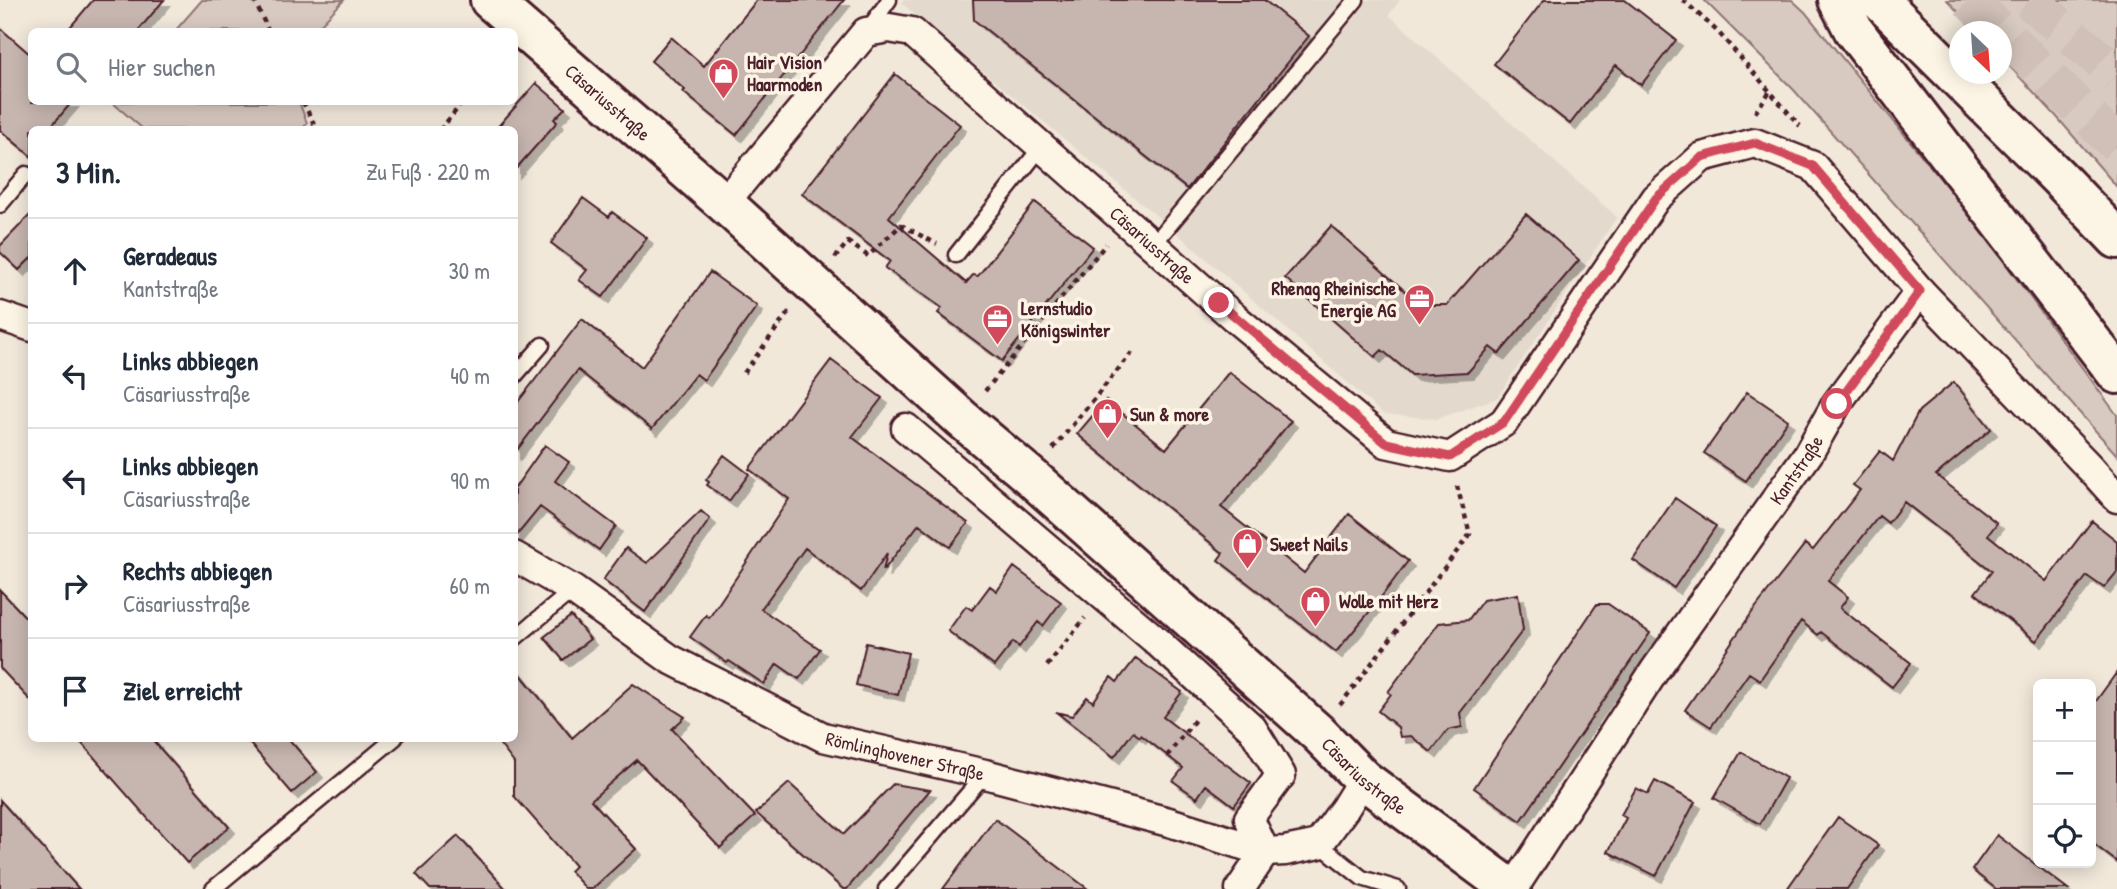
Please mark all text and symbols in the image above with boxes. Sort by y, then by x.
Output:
north arrow [1949,21,2012,84]
search box [28,28,518,105]
icon: search [52,48,90,86]
text: Hier suchen [108,49,216,84]
place label: Hair Vision Haarmoden [747,49,823,97]
shop icon: Hair Vision Haarmoden [707,56,741,100]
street label: Cäsariusstraße [559,58,657,147]
text: 3 Min. [56,152,121,192]
text: Zu Fuß · 220 m [366,156,490,187]
street label: Cäsariusstraße [1104,200,1201,290]
text: Geradeaus [123,238,217,273]
icon: ahead [56,252,94,290]
text: 30 m [448,255,490,286]
text: Kantstraße [123,273,218,304]
place label: Rhenag Rheinische Energie AG [1271,275,1397,324]
office icon: Rhenag Rheinische Energie AG [1402,282,1436,326]
route end [1203,287,1234,318]
place label: Lernstudio Königswinter [1021,295,1111,344]
office icon: Lernstudio Königswinter [981,302,1015,346]
text: Links abbiegen [123,343,259,378]
icon: left [56,357,94,395]
text: 40 m [450,360,490,391]
text: Cäsariusstraße [123,378,251,409]
route start [1821,388,1852,419]
shop icon: Sun & more [1090,397,1124,441]
place label: Sun & more [1130,401,1210,427]
street label: Kantstraße [1763,430,1829,510]
text: Links abbiegen [123,448,259,483]
icon: left [56,462,94,500]
text: 90 m [450,465,490,496]
text: Cäsariusstraße [123,483,251,514]
shop icon: Sweet Nails [1230,527,1264,571]
place label: Sweet Nails [1270,531,1348,557]
text: Rechts abbiegen [123,553,273,588]
icon: right [56,567,94,605]
text: 60 m [450,570,490,601]
shop icon: Wolle mit Herz [1299,584,1333,628]
text: Cäsariusstraße [123,588,251,619]
place label: Wolle mit Herz [1339,588,1439,614]
icon: arrive [56,672,94,710]
text: Ziel erreicht [123,673,242,708]
map controls [2033,679,2096,868]
button: + [2033,679,2096,742]
street label: Römlinghovener Straße [823,725,987,787]
street label: Cäsariusstraße [1316,731,1412,820]
button: − [2033,742,2096,805]
button: locate [2033,805,2096,868]

